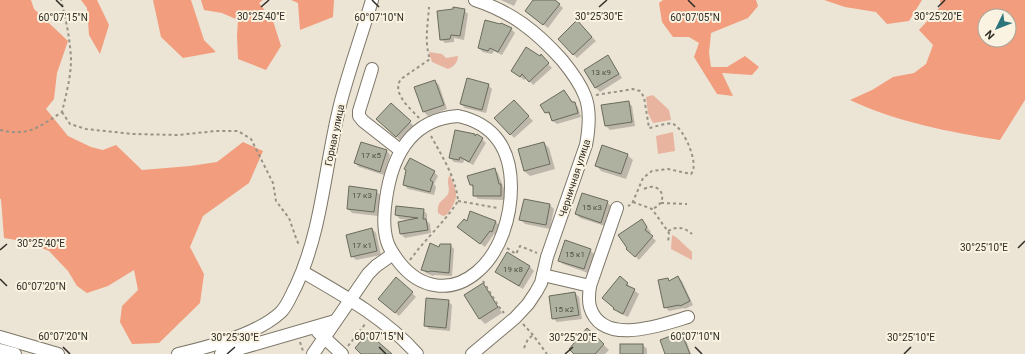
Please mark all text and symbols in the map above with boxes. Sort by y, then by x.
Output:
north arrow [977,8,1017,48]
text: 30°25'40"E [237,11,285,22]
text: 30°25'30"E [575,11,623,22]
text: 30°25'20"E [914,11,962,22]
text: 60°07'15"N [38,12,88,23]
text: 60°07'10"N [354,12,404,23]
text: 60°07'05"N [670,12,720,23]
text: N [982,27,997,42]
house number: 13 к9 [591,68,611,77]
street label: Горная улица [323,103,346,167]
street label: Черничная улица [557,138,592,219]
house number: 17 к5 [361,151,381,160]
house number: 17 к3 [352,191,372,200]
house number: 15 к3 [582,203,602,212]
text: 30°25'40"E [17,238,65,249]
house number: 17 к1 [352,241,372,250]
text: 30°25'10"E [960,242,1008,253]
house number: 15 к1 [565,250,585,259]
house number: 19 к8 [503,265,523,274]
text: 60°07'20"N [16,281,66,292]
house number: 15 к2 [554,305,574,314]
text: 60°07'20"N [38,331,88,342]
text: 60°07'15"N [354,331,404,342]
text: 60°07'10"N [670,331,720,342]
text: 30°25'30"E [211,332,259,343]
text: 30°25'20"E [549,332,597,343]
text: 30°25'10"E [887,332,935,343]

